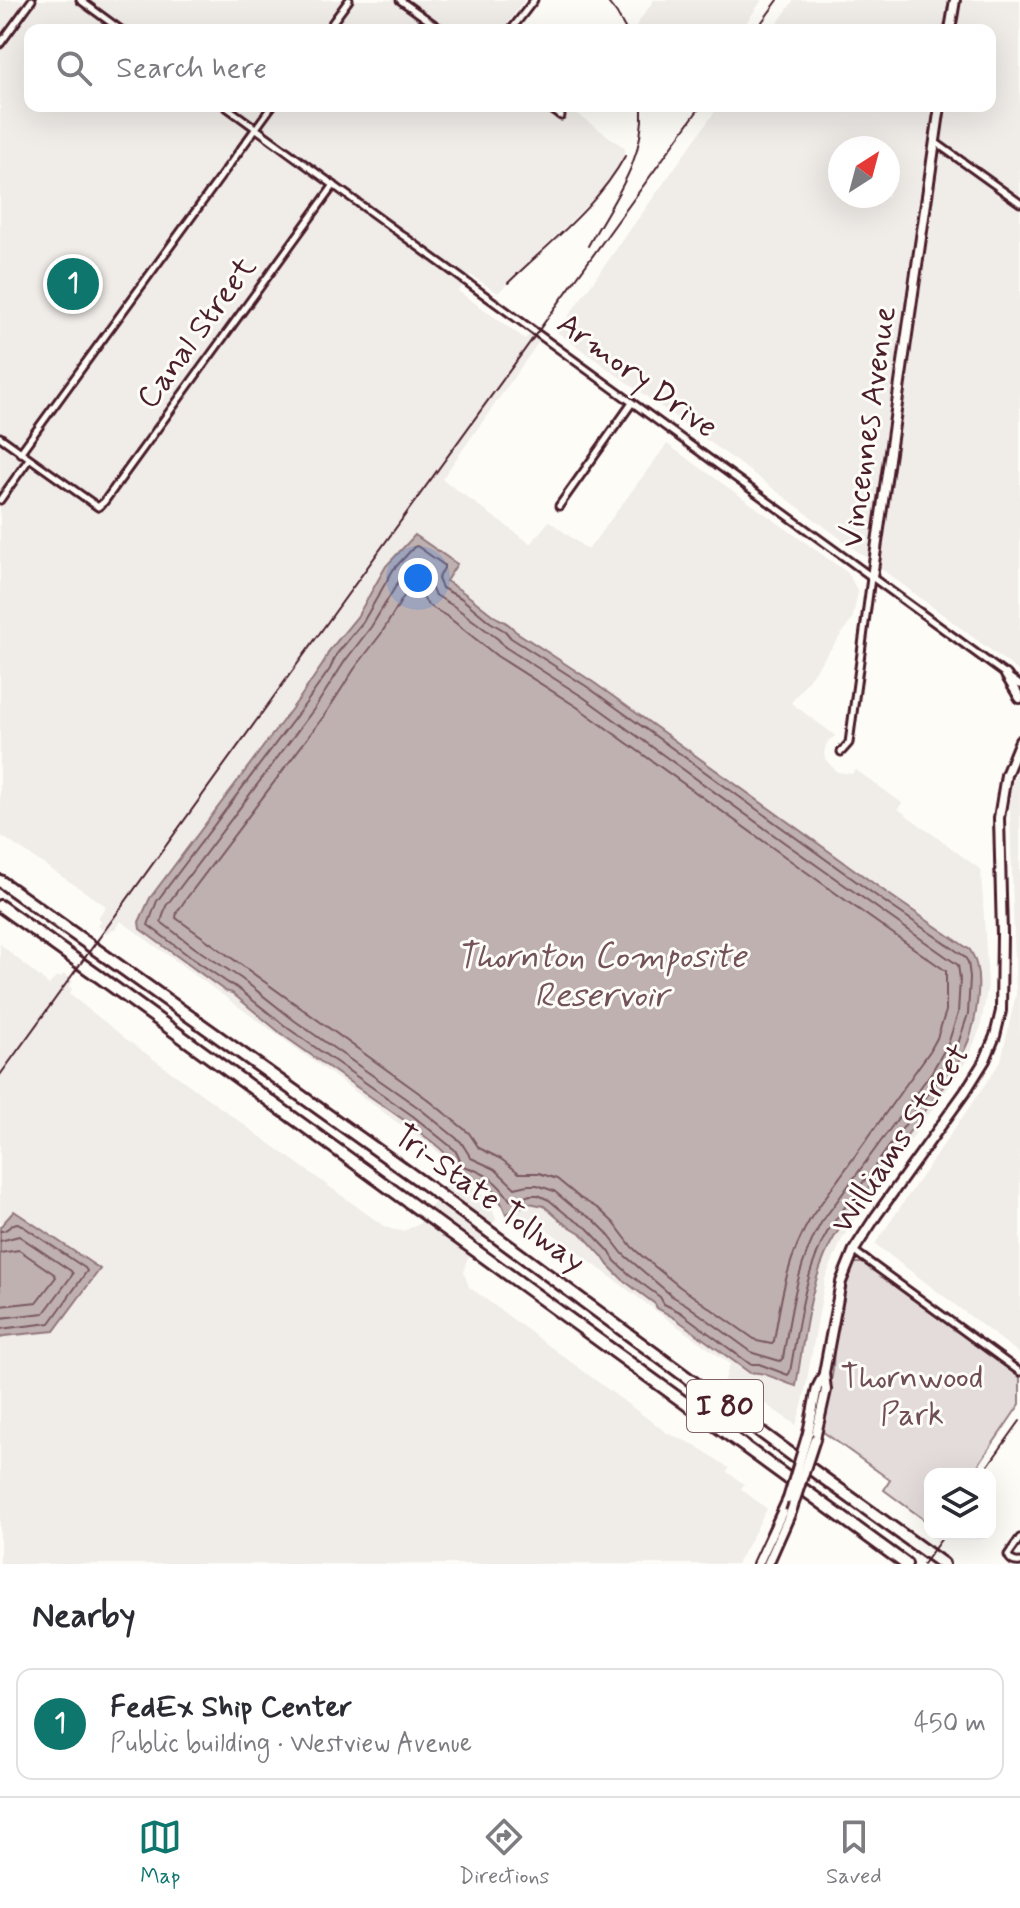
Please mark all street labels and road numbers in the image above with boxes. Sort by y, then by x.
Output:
street label: Canal Street [128,248,267,418]
street label: Vincennes Avenue [831,303,907,551]
street label: Armory Drive [548,304,726,448]
street label: Williams Street [822,1036,980,1242]
street label: Tri-State Tollway [384,1115,594,1283]
road number: I 80 [687,1380,763,1432]

